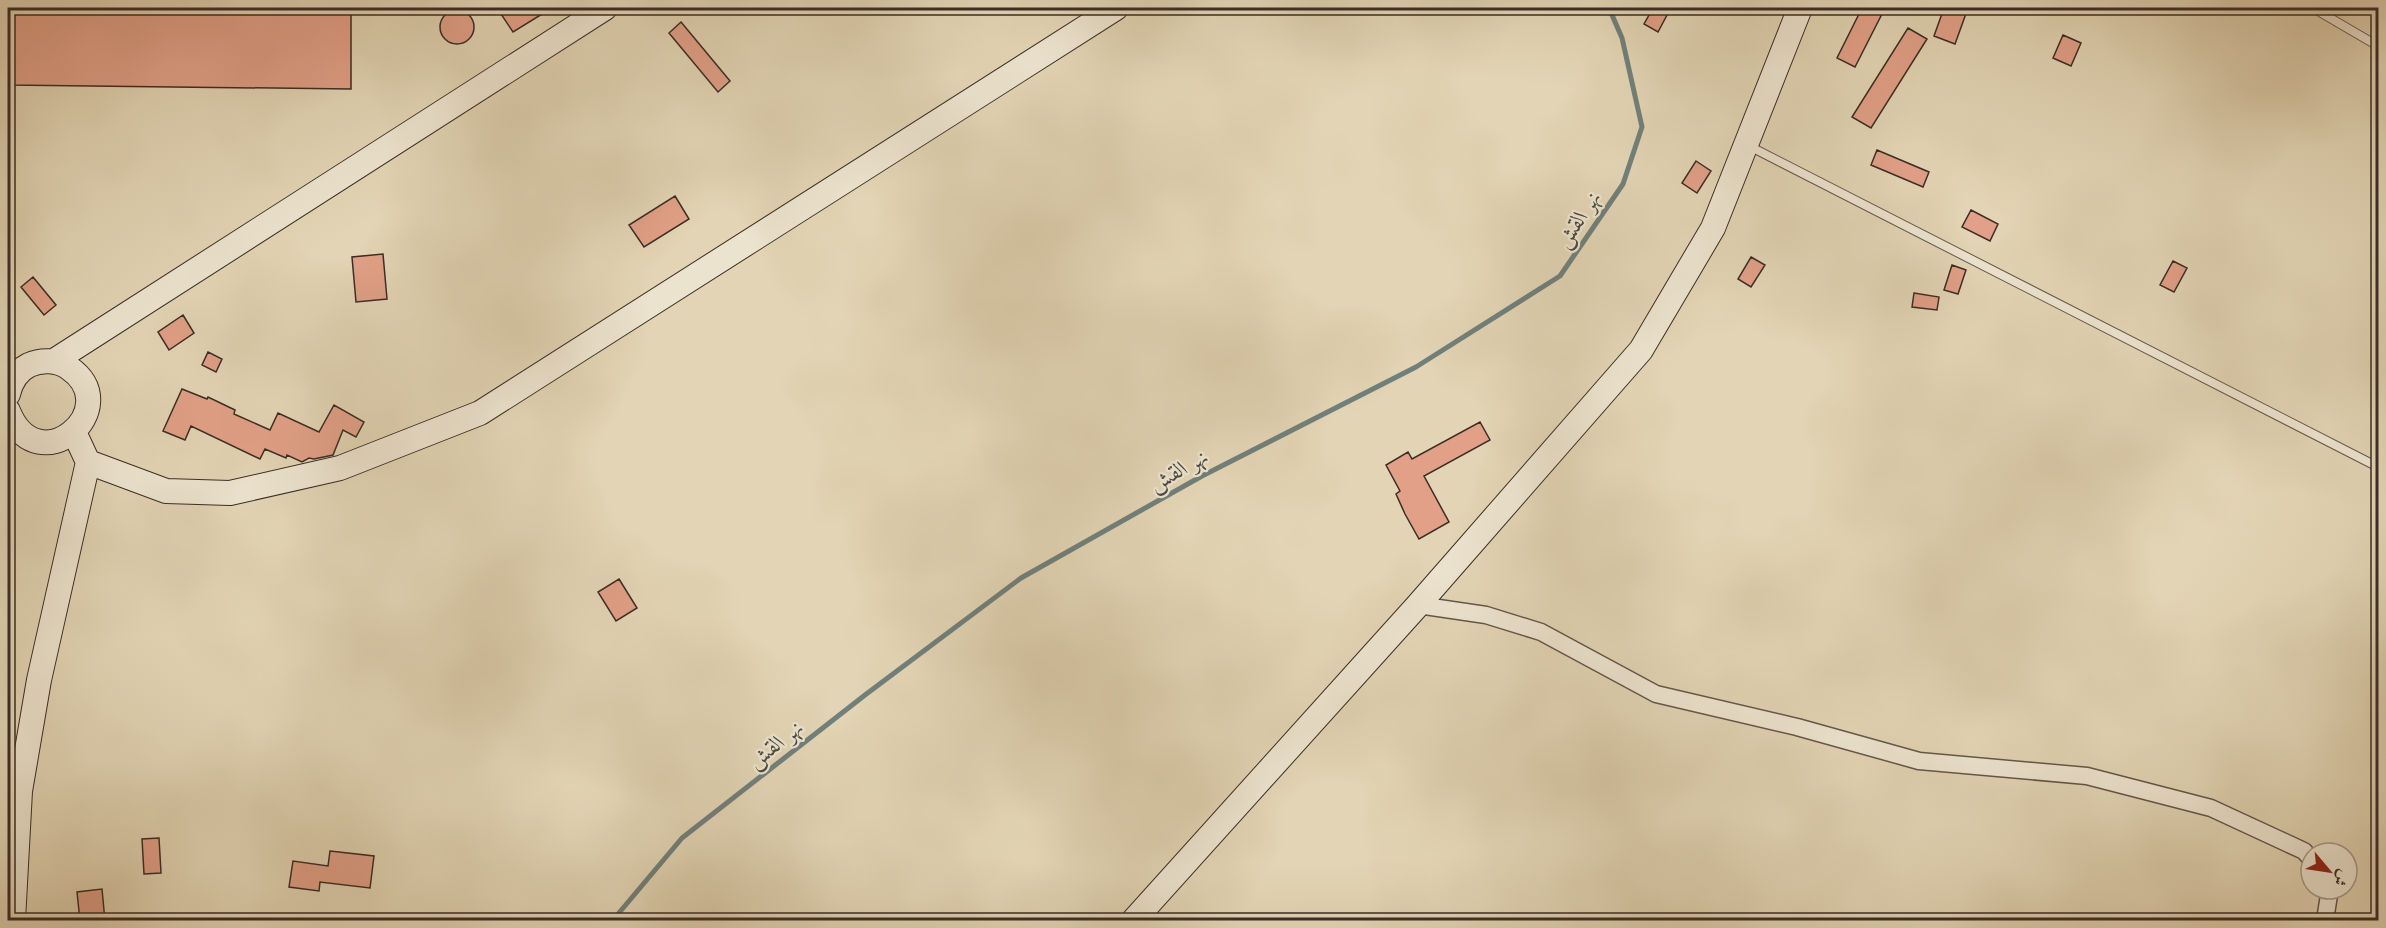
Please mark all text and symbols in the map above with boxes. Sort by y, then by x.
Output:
water label: نهر القش [1549,185,1609,255]
water label: نهر القش [1144,443,1214,499]
water label: نهر القش [742,714,810,776]
north arrow [2299,841,2359,901]
text: ش [2328,866,2353,889]

